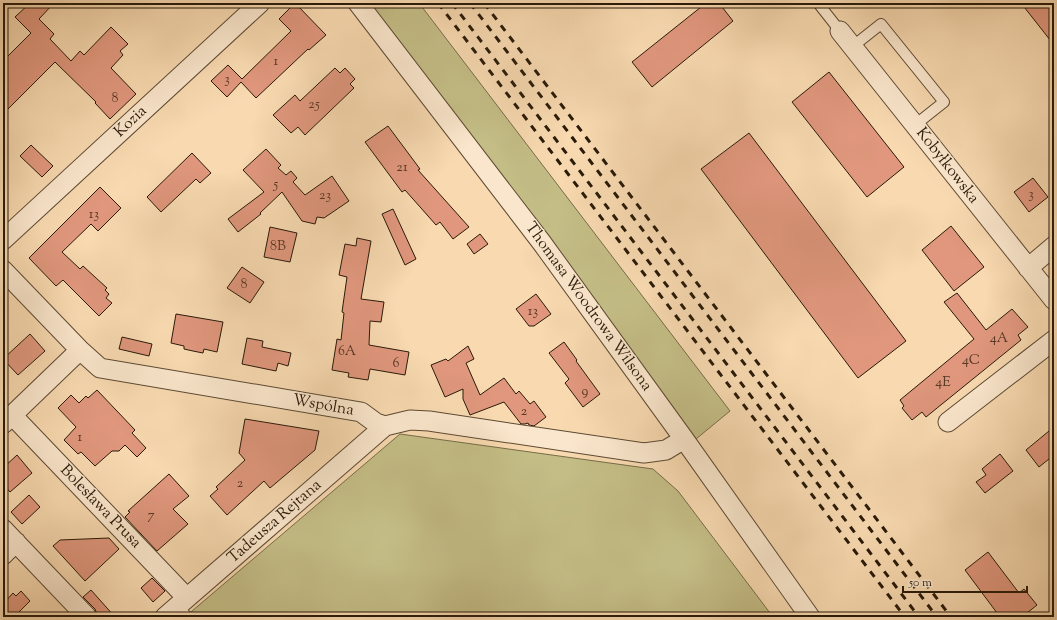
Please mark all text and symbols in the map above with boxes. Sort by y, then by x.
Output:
house number: 1 [274,52,279,72]
house number: 3 [224,70,230,90]
house number: 8 [112,89,119,109]
house number: 25 [308,95,320,115]
street label: Kozia [109,100,153,143]
street label: Kobyłkowska [910,123,985,210]
house number: 21 [396,158,408,178]
house number: 5 [273,175,279,195]
house number: 3 [1028,185,1034,205]
house number: 23 [319,186,331,206]
house number: 13 [89,205,100,225]
street label: Thomasa Woodrowa Wilsona [519,218,658,397]
house number: 8B [270,237,286,257]
house number: 8 [241,275,248,295]
house number: 13 [528,302,539,322]
house number: 4A [990,329,1009,349]
house number: 6A [338,342,357,362]
house number: 4C [962,351,980,371]
house number: 6 [393,354,400,374]
house number: 4E [935,373,951,393]
house number: 9 [582,382,589,402]
street label: Wspólna [290,389,356,423]
house number: 2 [521,402,528,422]
house number: 1 [78,428,83,448]
street label: Bolesława Prusa [54,460,147,555]
street label: Tadeusza Rejtana [223,474,328,569]
house number: 2 [237,474,244,494]
house number: 7 [147,506,155,526]
scale bar [903,568,1027,594]
text: 50 m [908,574,932,592]

